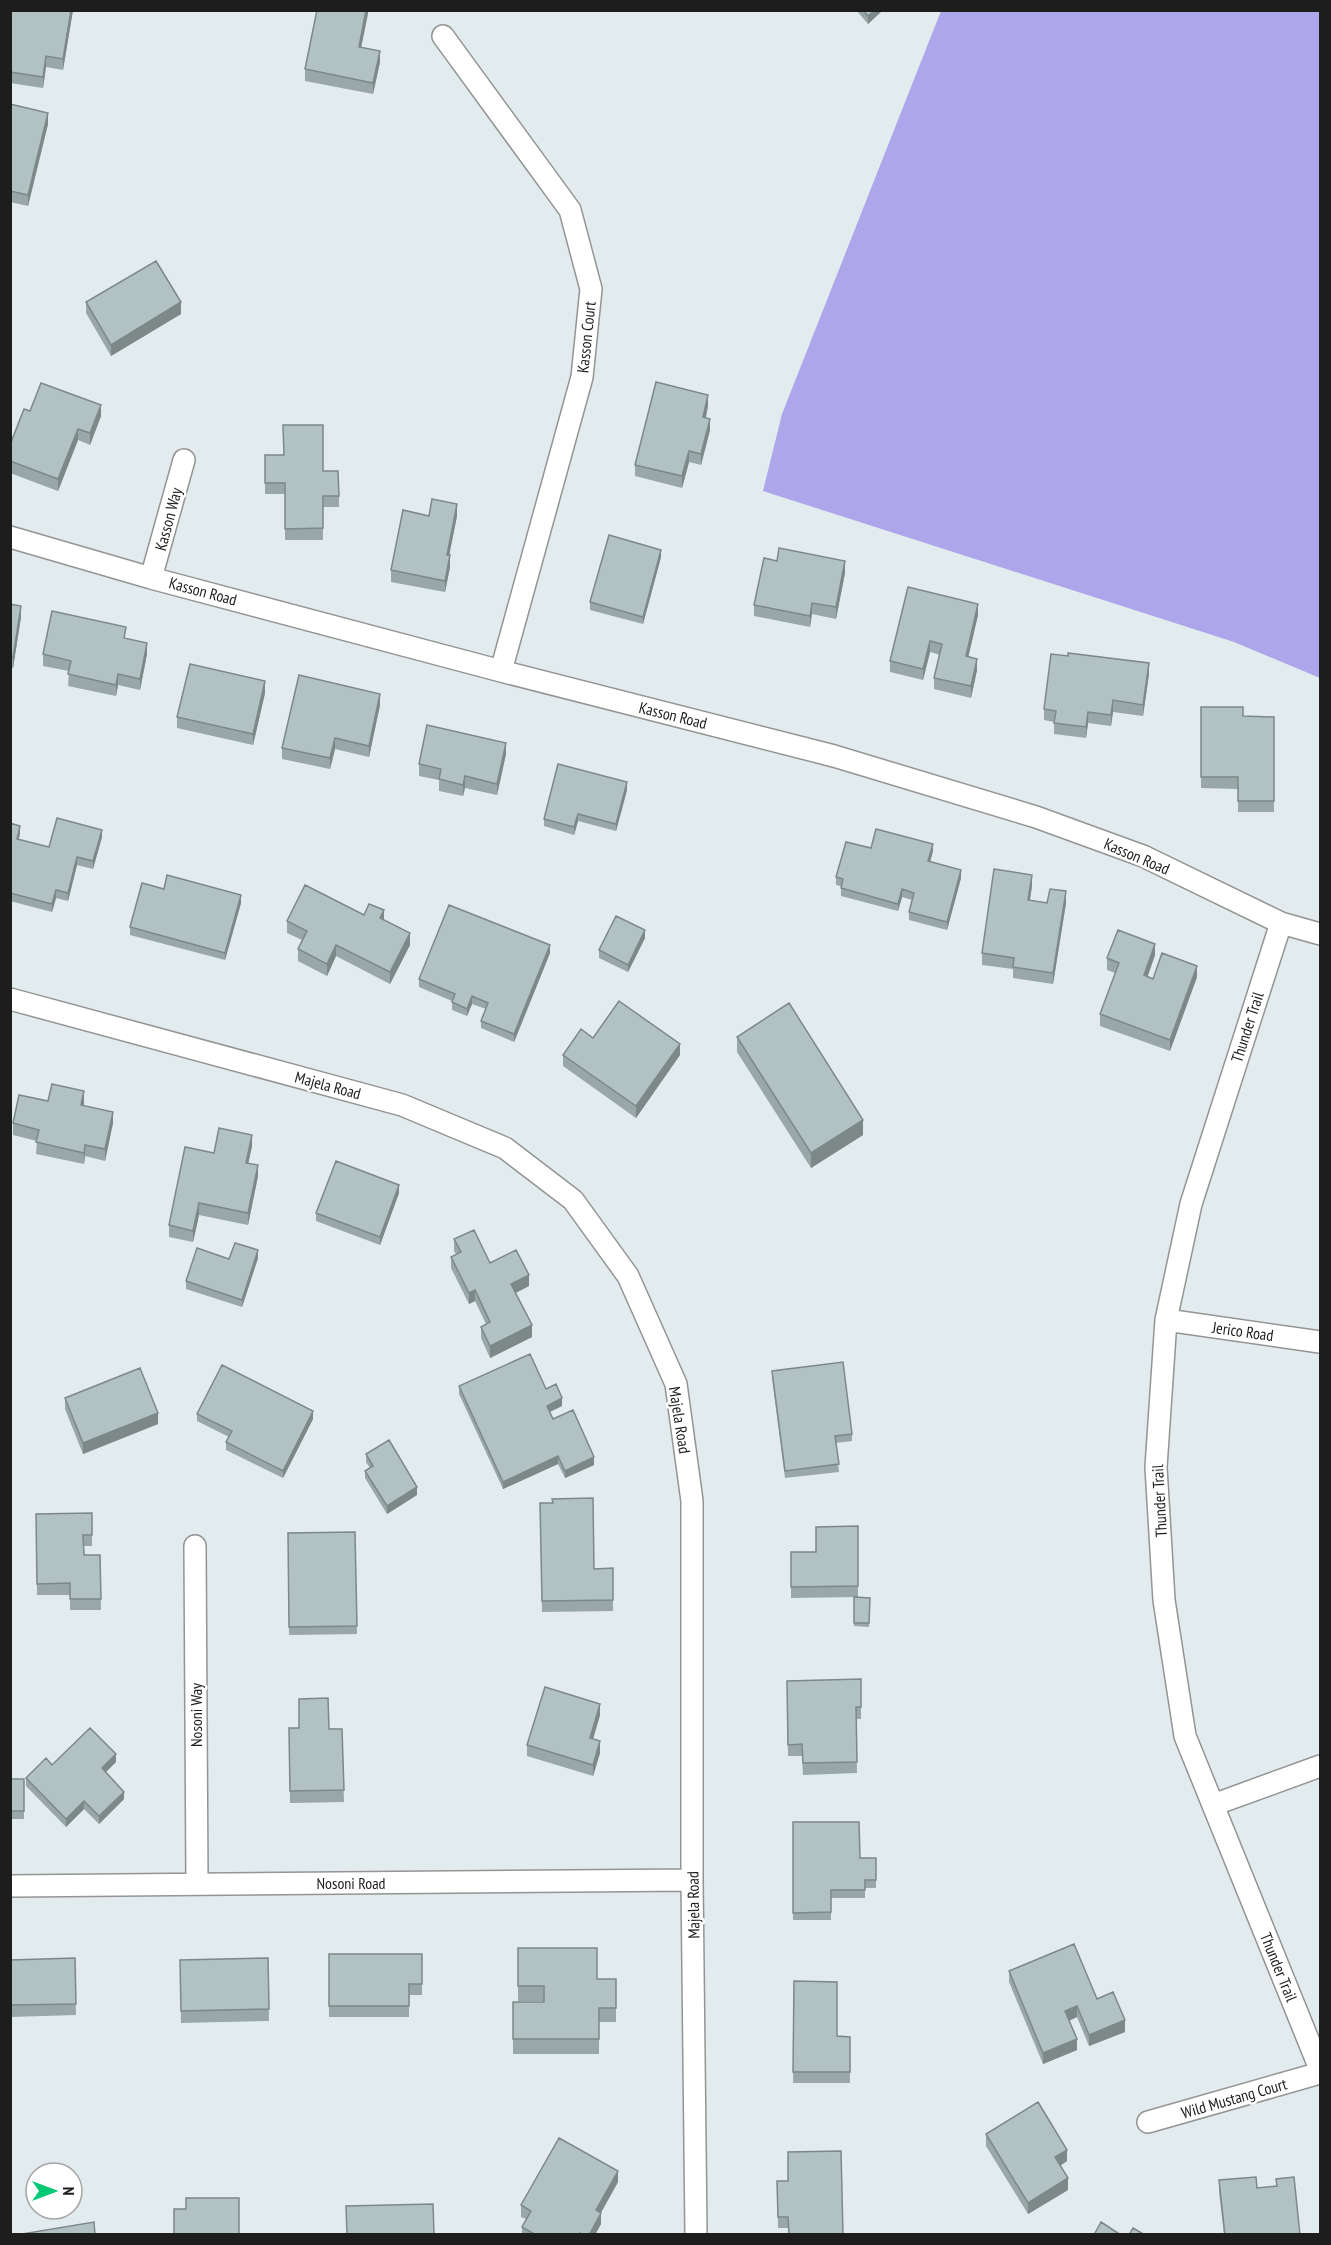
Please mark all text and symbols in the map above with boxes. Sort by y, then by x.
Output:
street label: Kasson Court [572,300,600,374]
street label: Kasson Way [150,485,186,553]
street label: Kasson Road [167,572,239,610]
street label: Kasson Road [637,697,709,733]
street label: Kasson Road [1101,833,1173,879]
street label: Thunder Trail [1226,989,1268,1065]
street label: Majela Road [293,1067,363,1103]
street label: Jerico Road [1210,1317,1275,1345]
street label: Majela Road [665,1385,695,1455]
street label: Thunder Trail [1147,1464,1171,1538]
street label: Nosoni Way [186,1683,206,1747]
street label: Majela Road [682,1871,704,1939]
street label: Nosoni Road [316,1873,386,1893]
street label: Thunder Trail [1256,1929,1302,2005]
street label: Wild Mustang Court [1179,2073,1290,2123]
north arrow [24,2161,84,2221]
text: N [59,2187,79,2195]

